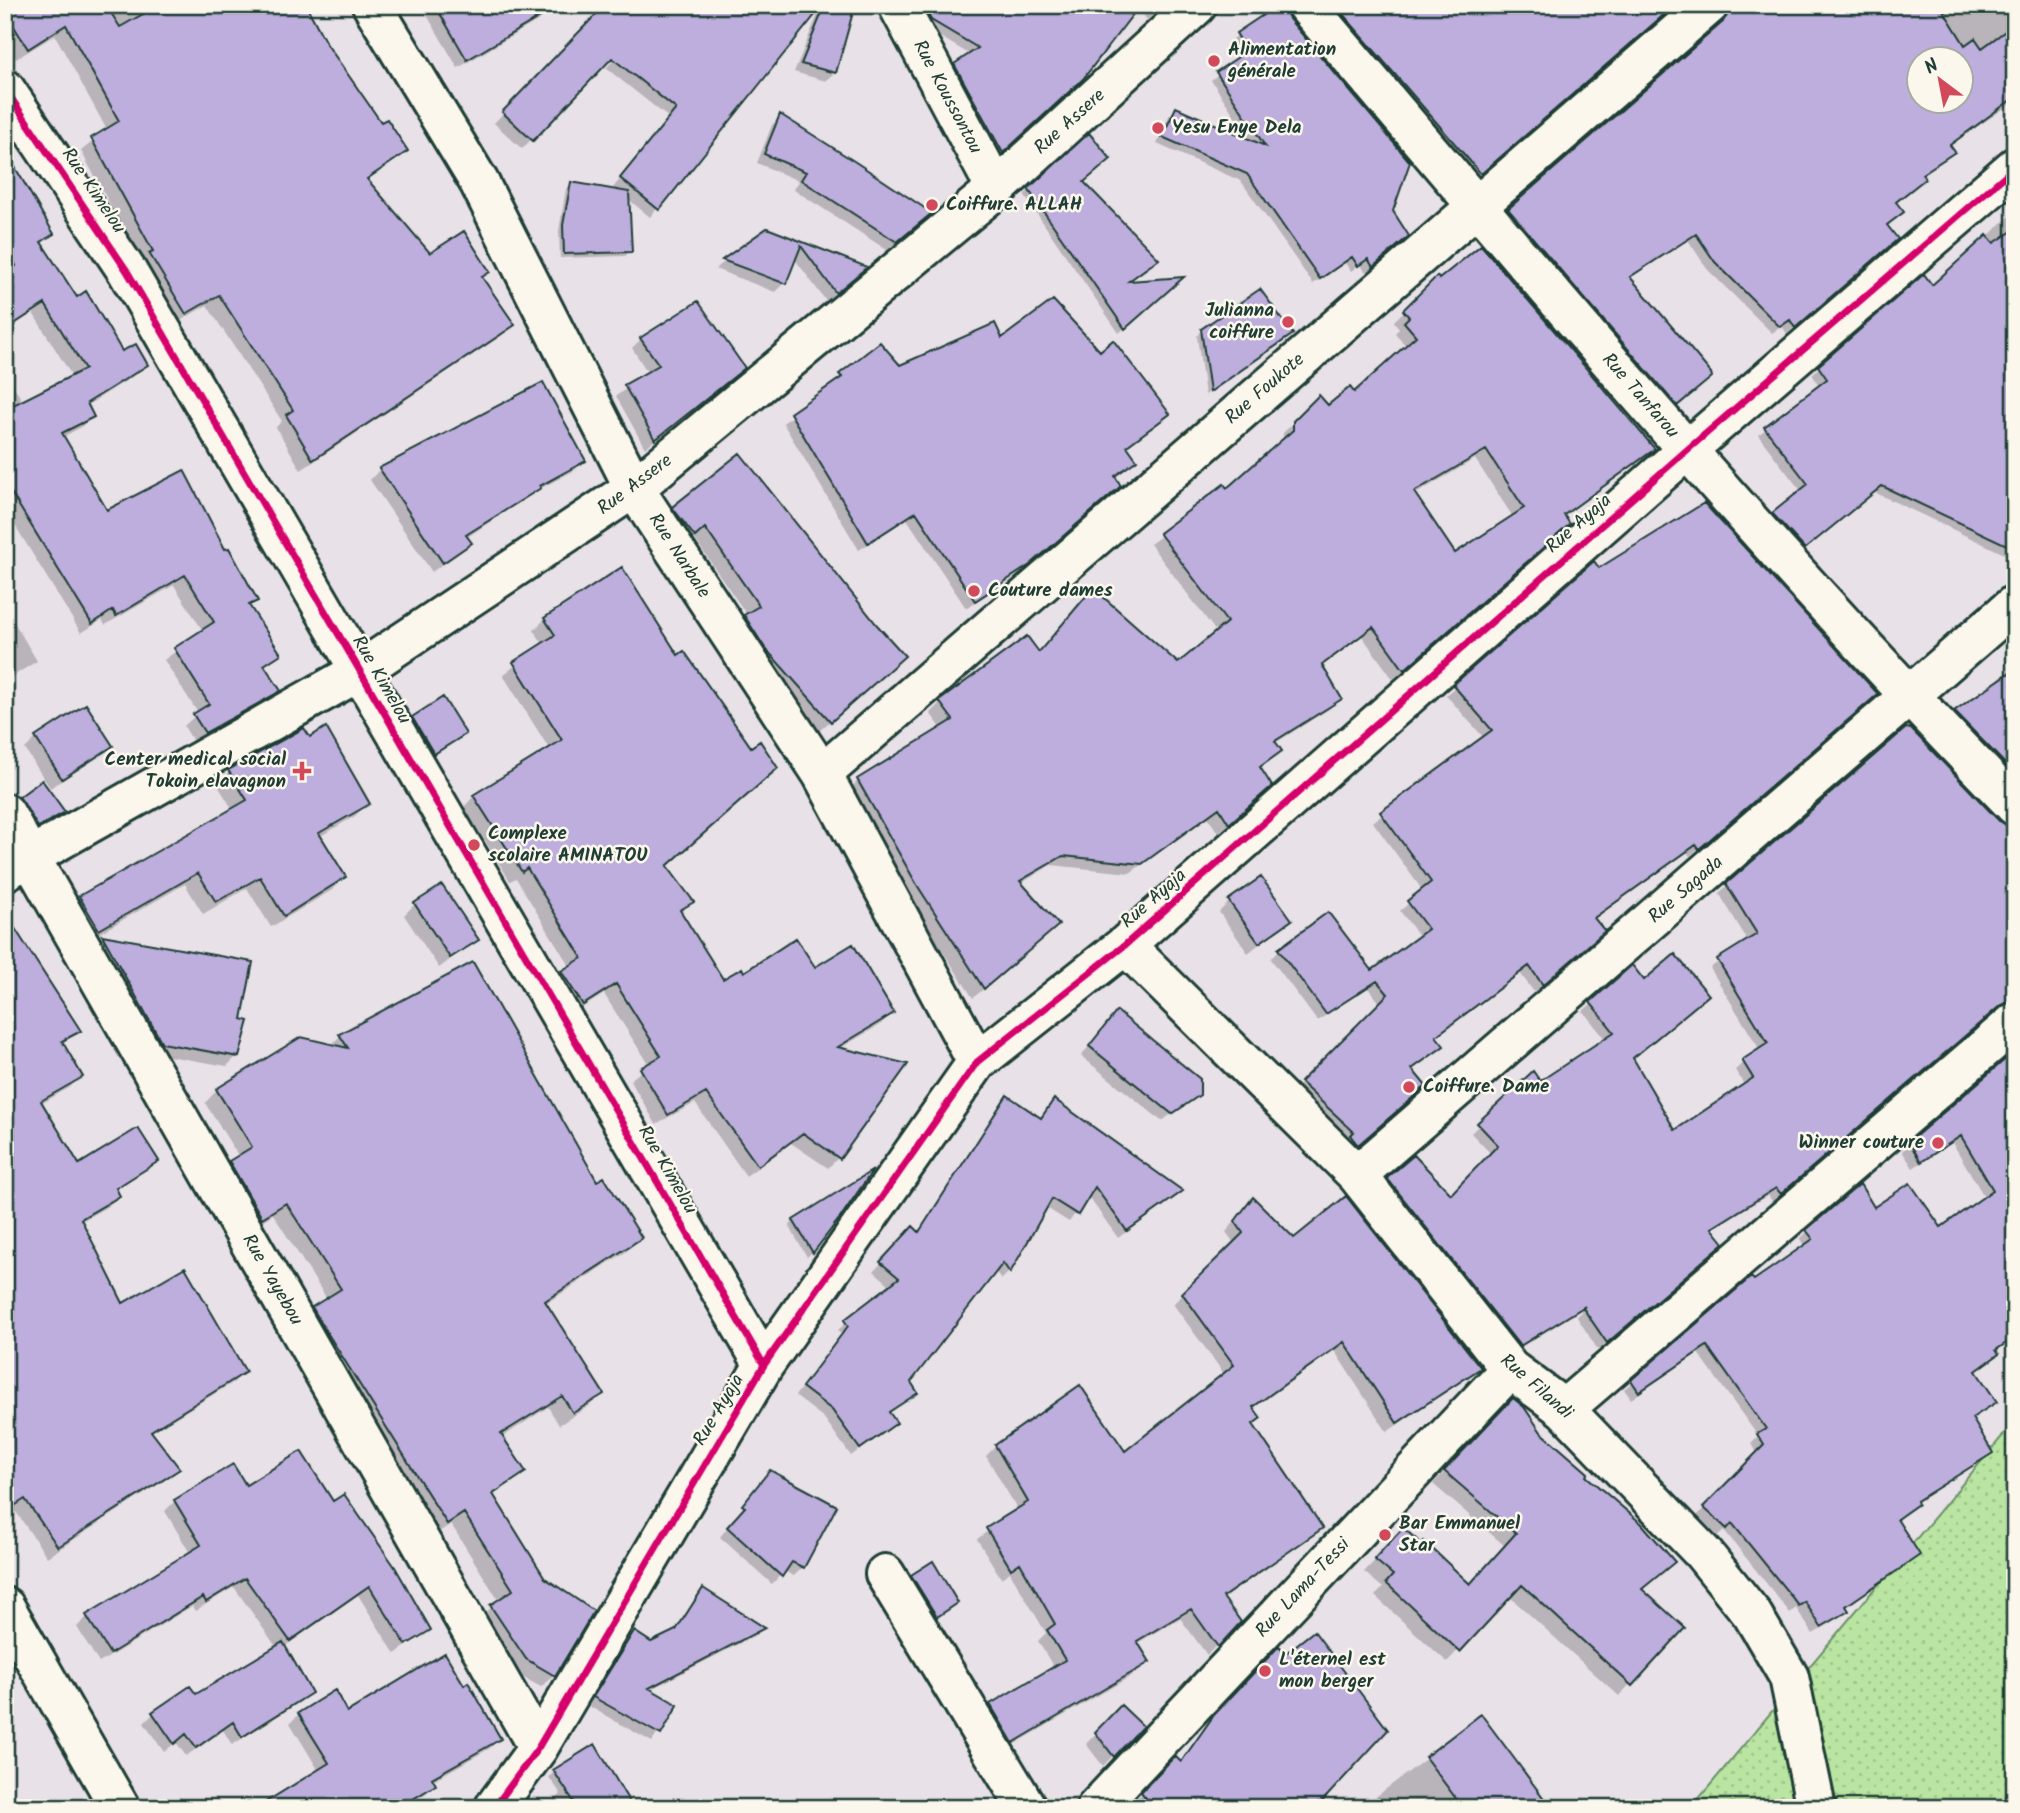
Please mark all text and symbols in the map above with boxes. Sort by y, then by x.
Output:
street label: Rue Koussontou [904,35,990,159]
place label: Alimentation générale [1227,35,1336,87]
north arrow [1904,46,1974,116]
text: N [1919,51,1945,83]
marker: Alimentation générale [1206,53,1222,69]
street label: Rue Assere [1027,81,1113,162]
place label: Yesu Enye Dela [1172,113,1302,143]
marker: Yesu Enye Dela [1150,120,1166,136]
street label: Rue Kimelou [53,142,133,240]
place label: Coiffure. ALLAH [946,190,1082,220]
marker: Coiffure. ALLAH [924,197,940,213]
place label: Julianna coiffure [1205,296,1274,348]
marker: Julianna coiffure [1280,314,1296,330]
street label: Rue Foukote [1218,345,1312,432]
street label: Rue Tanfarou [1594,346,1686,446]
street label: Rue Assere [591,446,679,523]
street label: Rue Ayaja [1539,487,1619,561]
street label: Rue Narbale [640,507,718,605]
place label: Couture dames [988,576,1113,606]
marker: Couture dames [966,583,982,599]
street label: Rue Kimelou [343,630,419,730]
place label: Center medical social Tokoin elavagnon [105,745,287,797]
marker: Center medical social Tokoin elavagnon [292,761,312,781]
place label: Complexe scolaire AMINATOU [488,819,648,871]
marker: Complexe scolaire AMINATOU [466,837,482,853]
street label: Rue Sagada [1642,849,1730,931]
street label: Rue Ayaja [1114,862,1194,936]
place label: Coiffure. Dame [1423,1072,1549,1102]
marker: Coiffure. Dame [1401,1079,1417,1095]
street label: Rue Kimelou [629,1120,705,1220]
place label: Winner couture [1798,1128,1924,1158]
marker: Winner couture [1930,1135,1946,1151]
street label: Rue Yayebou [234,1229,310,1331]
street label: Rue Filandi [1493,1347,1580,1428]
street label: Rue Ayaja [686,1368,752,1452]
place label: Bar Emmanuel Star [1399,1509,1521,1561]
marker: Bar Emmanuel Star [1377,1527,1393,1543]
street label: Rue Lama-Tessi [1248,1530,1359,1645]
place label: L'éternel est mon berger [1279,1645,1386,1697]
marker: L'éternel est mon berger [1257,1663,1273,1679]

